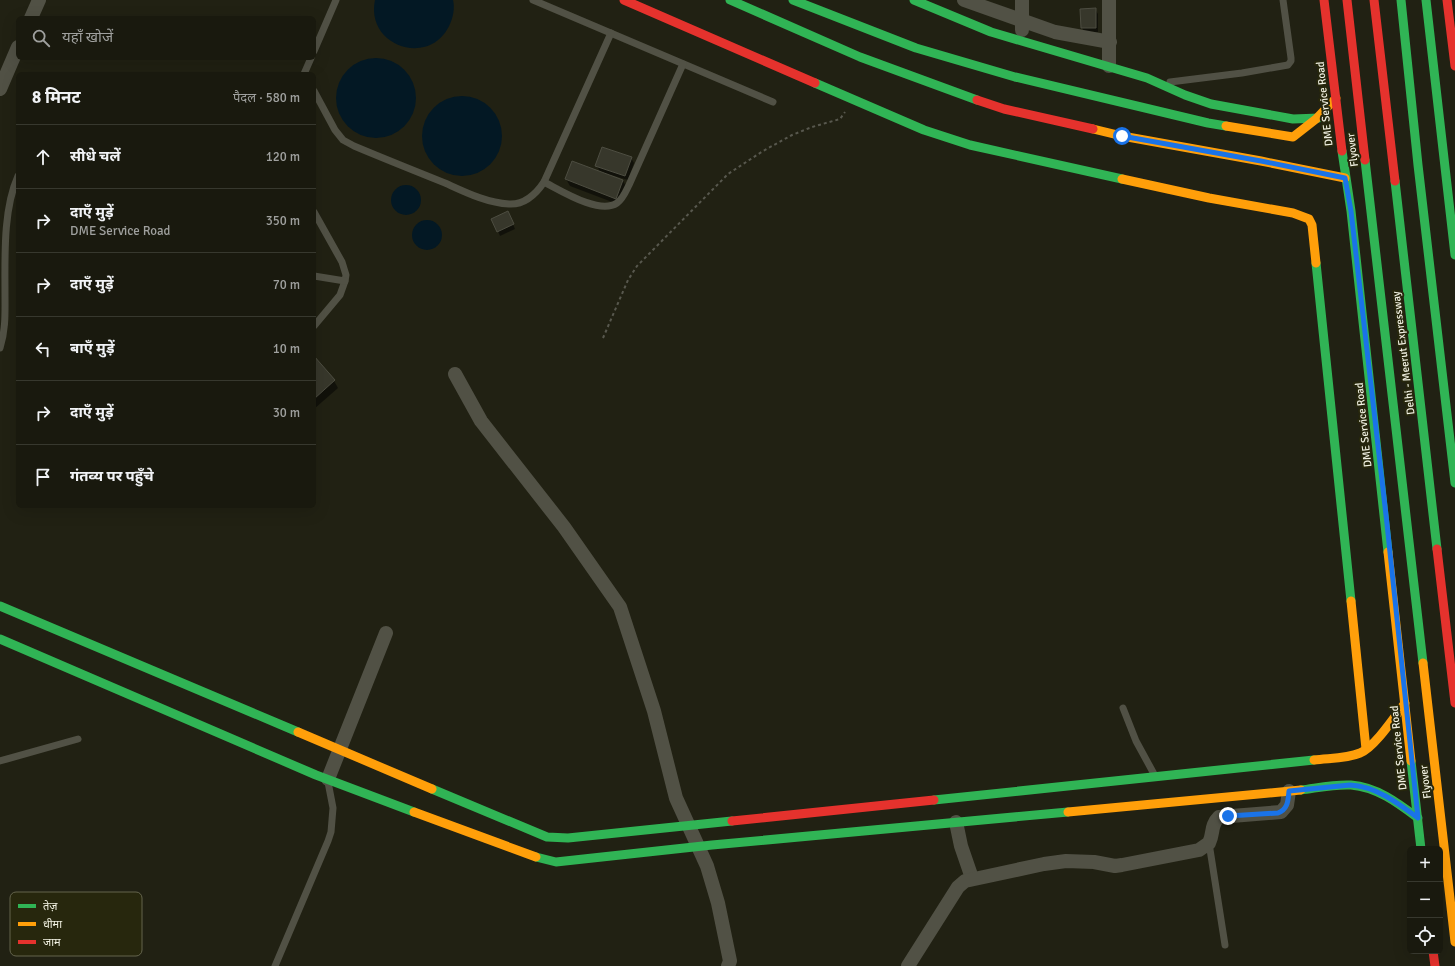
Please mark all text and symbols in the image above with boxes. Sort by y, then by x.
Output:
search box [16,16,316,60]
icon: search [30,27,52,49]
text: यहाँ खोजें [62,28,113,46]
street label: DME Service Road [1314,61,1335,147]
text: 8 मिनट [32,87,81,108]
text: पैदल · 580 m [233,90,300,106]
route start [1113,127,1131,145]
street label: Flyover [1344,132,1361,168]
icon: ahead [32,146,54,168]
text: सीधे चलें [70,147,121,165]
text: 120 m [266,149,300,165]
text: दाएँ मुड़ें [70,203,114,221]
icon: right [32,210,54,232]
text: 350 m [266,213,300,229]
text: DME Service Road [70,223,171,239]
icon: right [32,274,54,296]
text: दाएँ मुड़ें [70,275,114,293]
text: 70 m [273,277,300,293]
street label: Delhi - Meerut Expressway [1389,290,1418,415]
icon: left [32,338,54,360]
text: बाएँ मुड़ें [70,339,114,357]
text: 10 m [273,341,300,357]
street label: DME Service Road [1353,382,1374,468]
icon: right [32,402,54,424]
text: दाएँ मुड़ें [70,403,114,421]
text: 30 m [273,405,300,421]
icon: arrive [32,466,54,488]
text: गंतव्य पर पहुँचे [70,467,154,485]
street label: DME Service Road [1388,705,1409,791]
street label: Flyover [1417,764,1434,800]
route end [1219,807,1237,825]
map controls [1407,846,1443,954]
button: + [1407,846,1443,882]
button: − [1407,882,1443,918]
legend [10,892,142,956]
text: तेज़ [43,900,58,913]
text: धीमा [43,918,62,931]
button: locate [1407,918,1443,954]
text: जाम [43,936,61,949]

